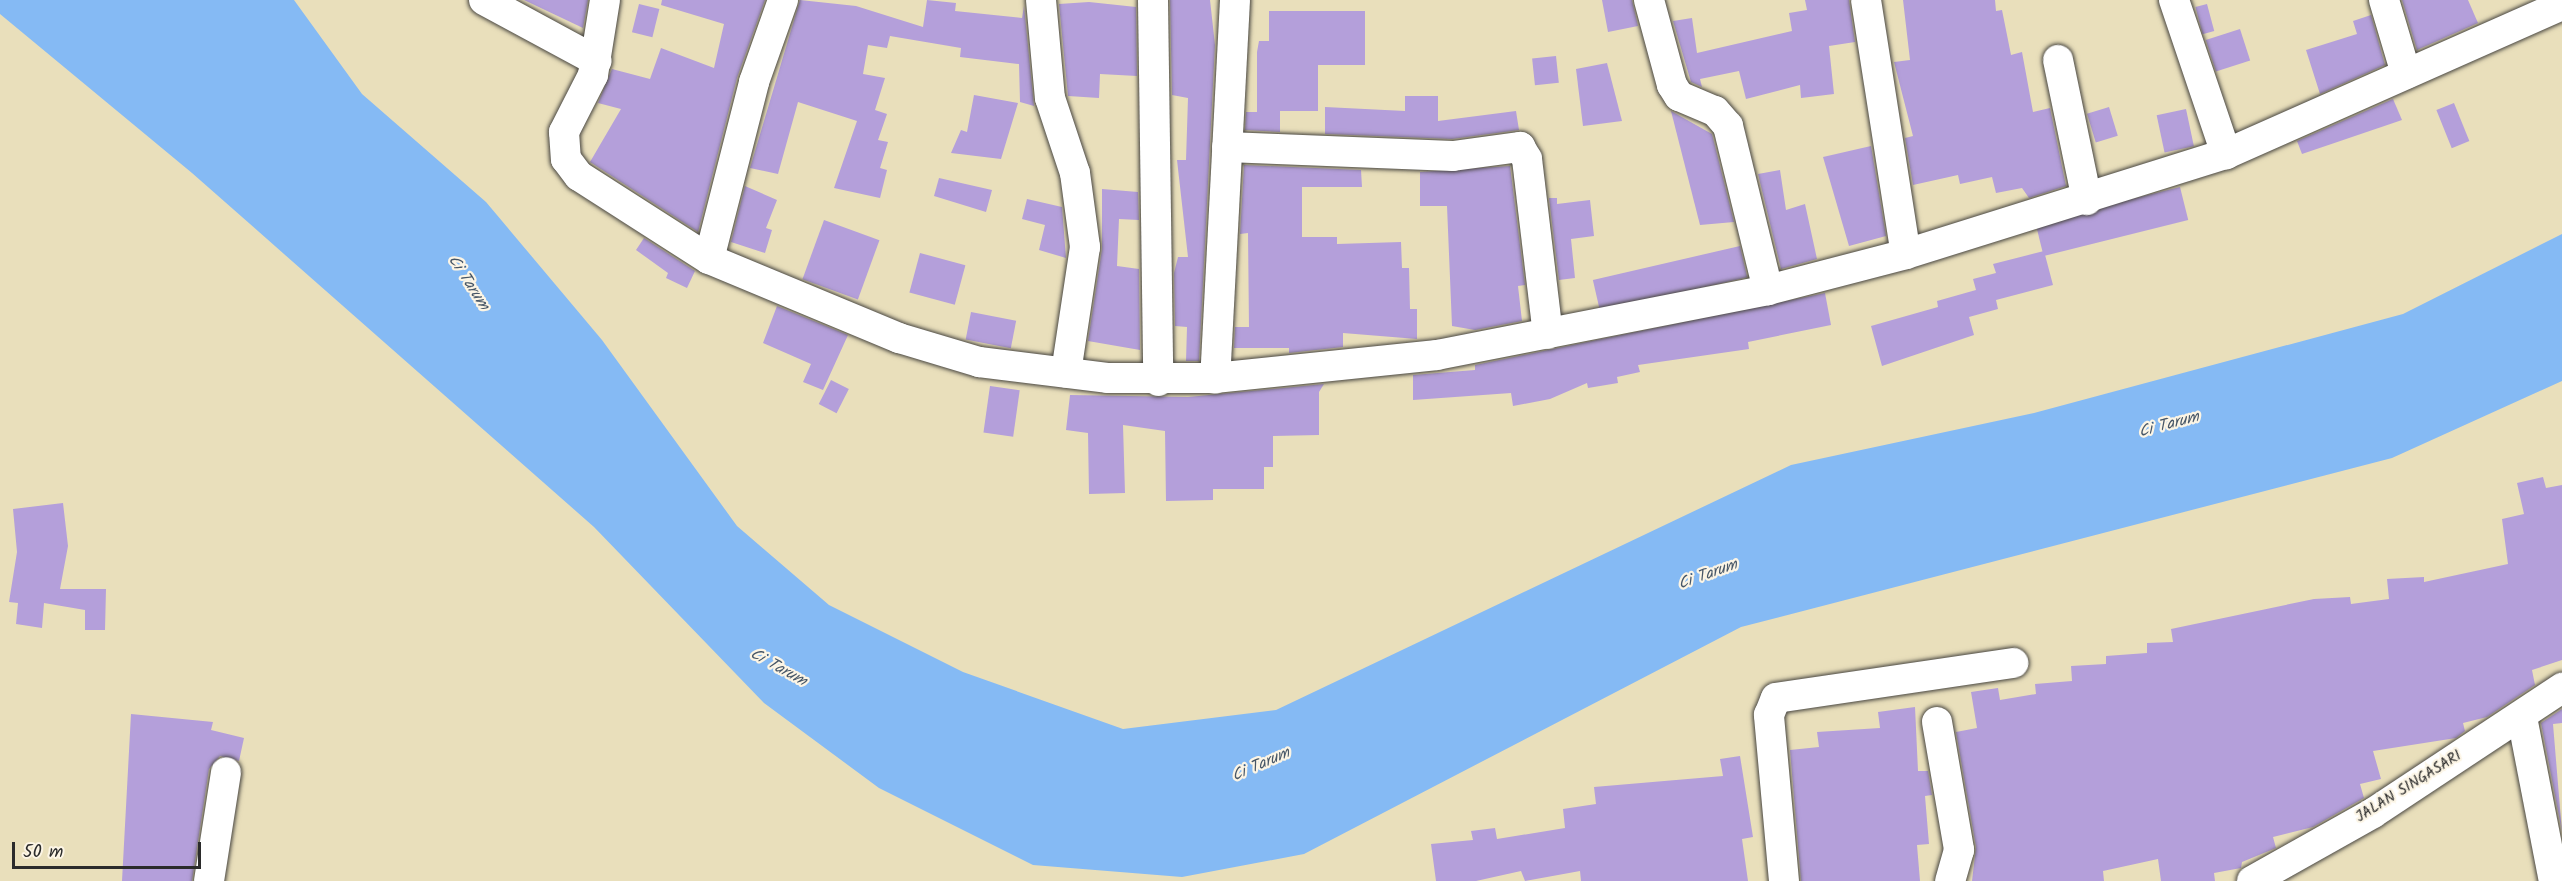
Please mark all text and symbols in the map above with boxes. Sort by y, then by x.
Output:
water label: Ci Tarum [443,252,493,314]
water label: Ci Tarum [2137,408,2201,442]
water label: Ci Tarum [1676,555,1740,595]
water label: Ci Tarum [746,645,810,691]
water label: Ci Tarum [1229,744,1293,786]
street label: JALAN SINGASARI [2353,747,2465,827]
scale bar [15,830,204,868]
text: 50 m [23,838,63,867]

